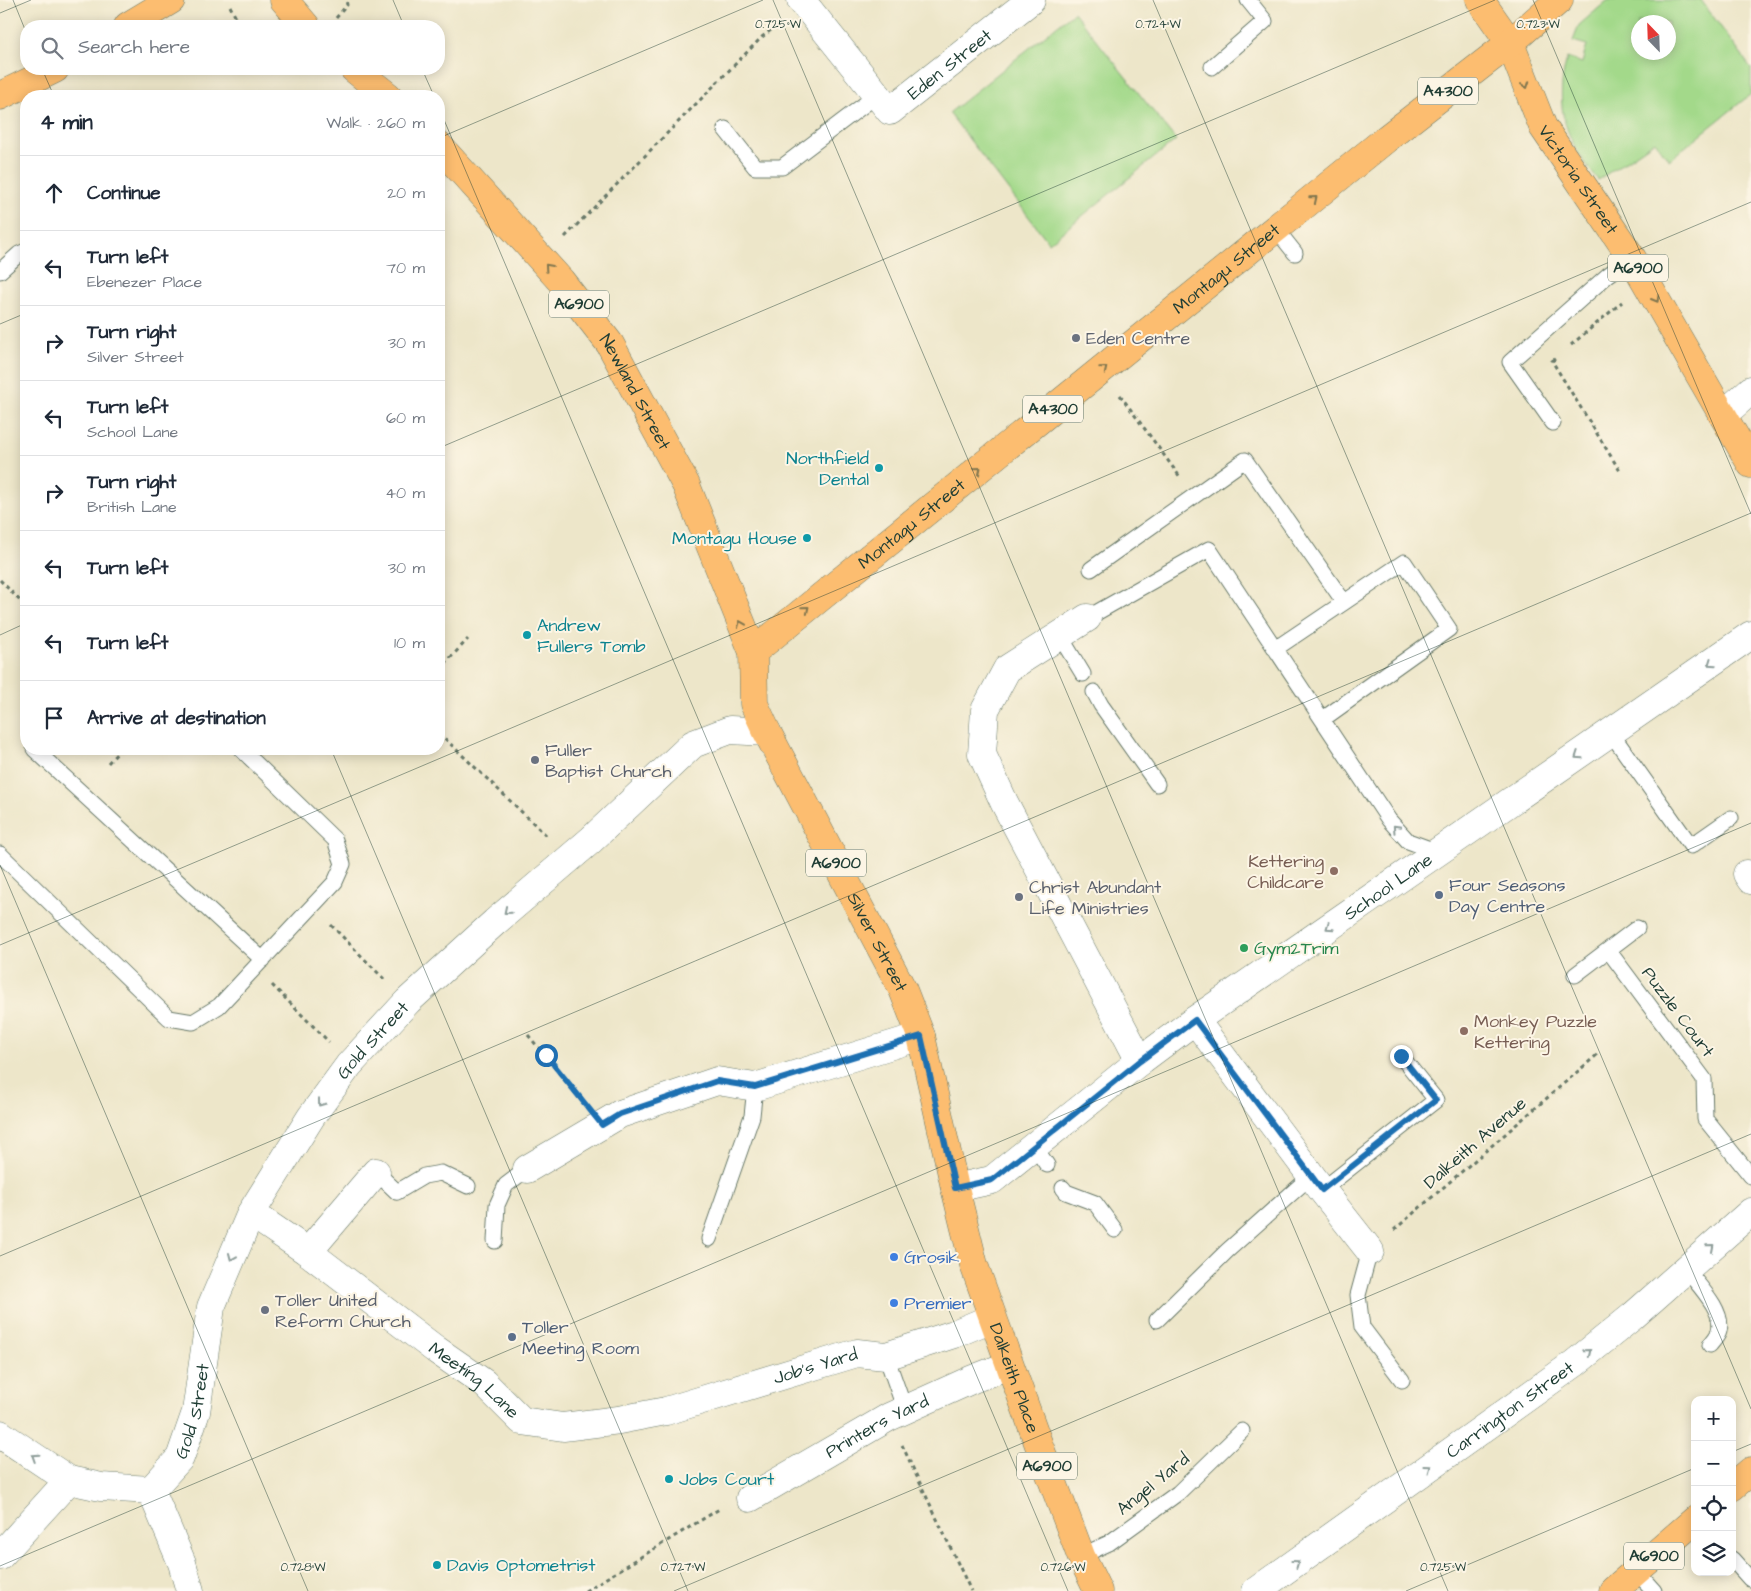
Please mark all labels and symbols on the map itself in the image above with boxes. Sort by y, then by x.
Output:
north arrow [1631,15,1676,60]
text: 0.725°W [755,16,802,33]
text: 0.724°W [1135,16,1182,33]
text: 0.723°W [1516,16,1560,33]
street label: Eden Street [902,23,998,105]
road number: A4300 [1418,78,1478,104]
one-way arrow [1520,80,1530,89]
street label: Victoria Street [1532,120,1625,240]
one-way arrow [1308,196,1317,204]
street label: Montagu Street [1167,217,1286,320]
road number: A6900 [1608,254,1668,282]
one-way arrow [545,264,554,273]
road number: A6900 [549,290,609,318]
one-way arrow [1649,294,1659,303]
place label: Eden Centre [1086,326,1191,351]
street label: Newland Street [594,328,678,455]
marker: Eden Centre [1070,332,1082,344]
one-way arrow [1098,366,1107,374]
road number: A4300 [1023,396,1083,422]
place label: Northfield Dental [786,446,869,492]
marker: Northfield Dental [873,462,885,474]
one-way arrow [972,467,981,476]
street label: Montagu Street [852,472,971,575]
place label: Montagu House [672,526,797,552]
marker: Montagu House [801,532,813,544]
one-way arrow [801,606,810,615]
place label: Andrew Fullers Tomb [537,613,646,659]
one-way arrow [737,620,747,629]
marker: Andrew Fullers Tomb [521,629,533,641]
one-way arrow [1707,657,1717,666]
place label: Fuller Baptist Church [545,738,672,784]
one-way arrow [1574,750,1584,759]
marker: Fuller Baptist Church [529,754,541,766]
one-way arrow [1393,825,1402,834]
street label: School Lane [1339,847,1437,926]
place label: Kettering Childcare [1247,849,1324,895]
road number: A6900 [806,850,866,876]
marker: Kettering Childcare [1328,865,1340,877]
place label: Four Seasons Day Centre [1449,873,1566,920]
place label: Christ Abundant Life Ministries [1029,875,1162,921]
street label: Silver Street [841,888,914,997]
marker: Four Seasons Day Centre [1433,889,1445,901]
marker: Christ Abundant Life Ministries [1013,891,1025,903]
one-way arrow [504,905,513,914]
one-way arrow [1325,921,1335,930]
place label: Gym2Trim [1254,936,1339,962]
marker: Gym2Trim [1238,942,1250,954]
street label: Puzzle Court [1636,962,1721,1063]
street label: Gold Street [330,995,415,1084]
place label: Monkey Puzzle Kettering [1474,1009,1597,1056]
marker: Monkey Puzzle Kettering [1458,1025,1470,1037]
route start [535,1044,558,1067]
route end [1390,1045,1413,1068]
street label: Dalkeith Avenue [1418,1091,1532,1195]
one-way arrow [319,1097,327,1106]
one-way arrow [1706,1243,1715,1252]
place label: Grosik [904,1245,959,1270]
marker: Grosik [888,1251,900,1263]
one-way arrow [228,1252,239,1261]
place label: Toller United Reform Church [275,1288,411,1334]
place label: Premier [904,1291,972,1316]
marker: Premier [888,1297,900,1309]
marker: Toller United Reform Church [259,1304,271,1316]
place label: Toller Meeting Room [522,1315,639,1362]
street label: Dalkeith Place [983,1320,1046,1437]
marker: Toller Meeting Room [506,1331,518,1343]
street label: Meeting Lane [424,1336,525,1424]
street label: Job's Yard [770,1341,861,1390]
one-way arrow [1582,1350,1591,1358]
street label: Carrington Street [1441,1355,1580,1464]
street label: Gold Street [168,1361,215,1462]
street label: Printers Yard [820,1388,933,1464]
street label: Angel Yard [1111,1447,1196,1522]
road number: A6900 [1017,1452,1077,1480]
one-way arrow [31,1454,40,1463]
one-way arrow [1422,1465,1432,1474]
place label: Jobs Court [679,1467,775,1492]
marker: Jobs Court [663,1473,675,1485]
road number: A6900 [1624,1542,1684,1570]
place label: Davis Optometrist [447,1553,596,1578]
text: 0.728°W [280,1559,326,1576]
marker: Davis Optometrist [431,1559,443,1571]
text: 0.727°W [661,1559,706,1576]
text: 0.726°W [1041,1559,1086,1576]
text: 0.725°W [1420,1559,1467,1576]
one-way arrow [1290,1560,1300,1569]

